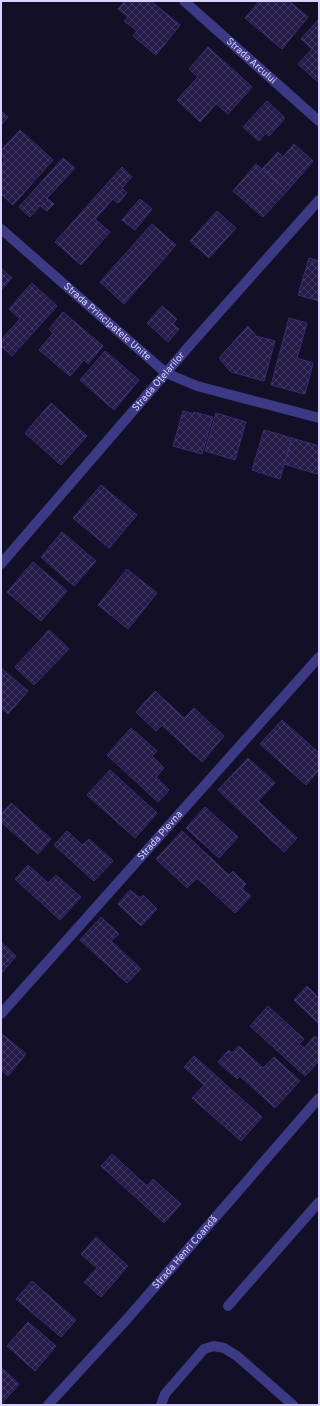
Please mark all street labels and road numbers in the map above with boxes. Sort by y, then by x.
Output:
street label: Strada Arcului [223,35,279,87]
street label: Strada Principatele Unite [61,280,154,364]
street label: Strada Oțelarilor [129,349,188,414]
street label: Strada Plevna [135,808,185,863]
street label: Strada Henri Coandă [149,1213,220,1292]

